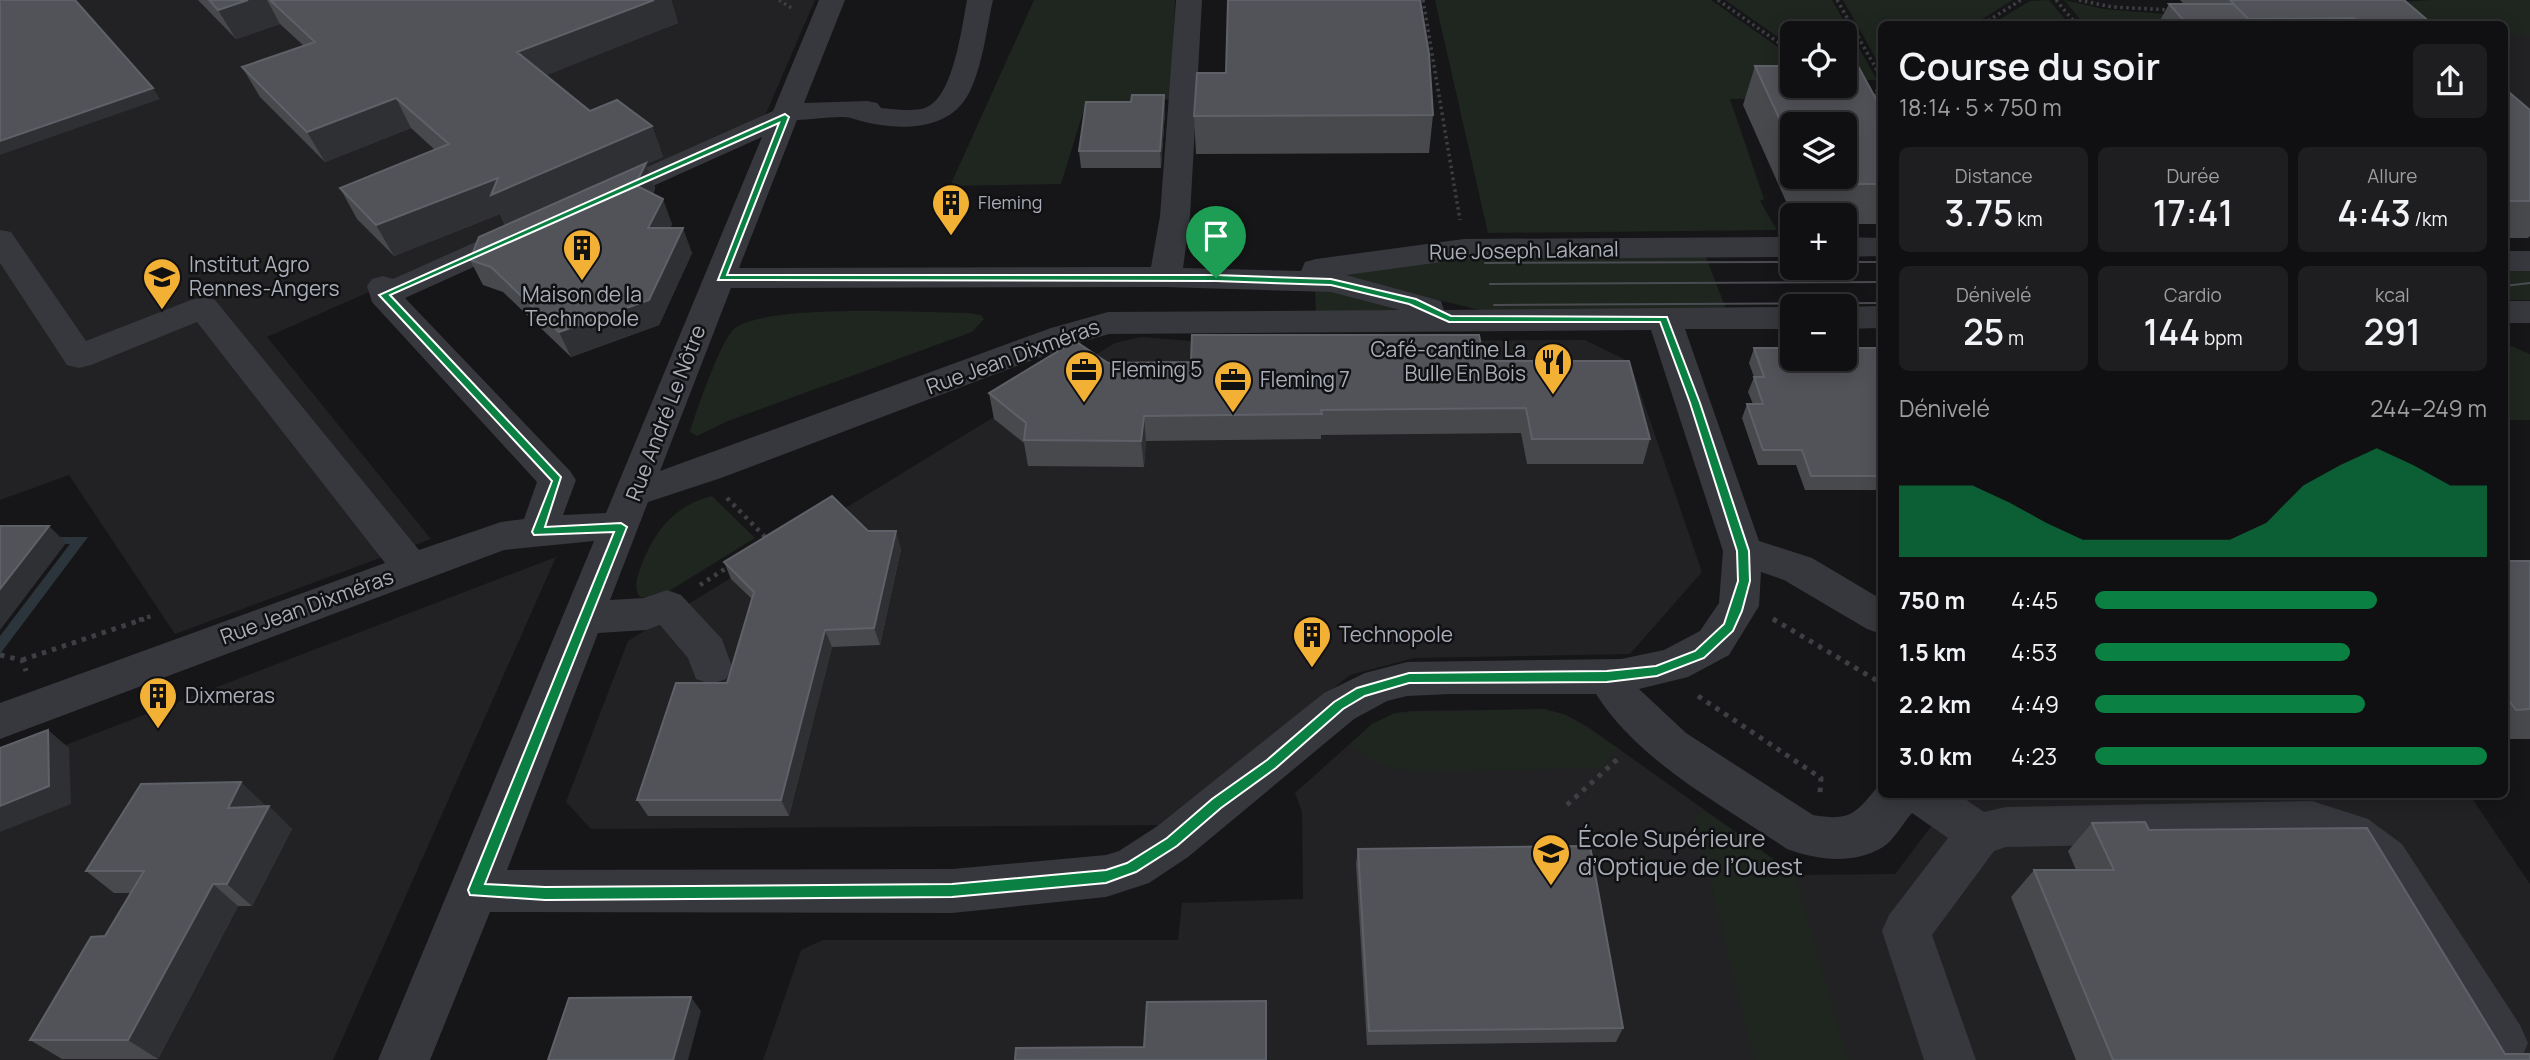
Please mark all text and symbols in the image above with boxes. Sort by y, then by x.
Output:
map controls [1780,21,1857,371]
button: locate [1780,21,1857,98]
text: Course du soir [1899,39,2160,91]
button: share [2413,44,2487,118]
text: 18:14 · 5 × 750 m [1899,91,2062,123]
button: layers [1780,112,1857,189]
text: Distance [1955,163,2033,189]
text: Durée [2166,163,2220,189]
text: Allure [2367,163,2417,189]
building icon: Fleming [930,182,972,237]
text: 3.75 [1945,189,2013,237]
text: 17:41 [2153,189,2233,237]
text: 4:43 [2337,189,2411,237]
place label: Fleming [978,190,1042,214]
button: + [1780,203,1857,280]
pin [1186,206,1246,278]
text: km [2013,206,2043,232]
text: /km [2411,206,2448,232]
icon: arrive [1197,217,1235,255]
building icon: Maison de la Technopole [561,227,603,282]
street label: Rue Joseph Lakanal [1429,234,1619,266]
place label: Institut Agro Rennes-Angers [189,250,339,302]
school or university icon: Institut Agro Rennes-Angers [141,256,183,311]
place label: Maison de la Technopole [522,280,642,332]
text: Dénivelé [1956,282,2031,308]
text: Cardio [2164,282,2222,308]
text: kcal [2375,282,2410,308]
button: − [1780,294,1857,371]
text: 25 [1963,308,2004,356]
text: 144 [2143,308,2200,356]
text: 291 [2364,308,2421,356]
street label: Rue Jean Dixméras [922,312,1103,400]
street label: Rue André Le Nôtre [619,321,712,505]
text: m [2004,325,2024,351]
text: bpm [2200,325,2243,351]
place label: Café-cantine La Bulle En Bois [1370,335,1526,387]
restaurant icon: Café-cantine La Bulle En Bois [1532,341,1574,396]
office icon: Fleming 5 [1063,349,1105,404]
place label: Fleming 5 [1111,355,1202,383]
office icon: Fleming 7 [1212,359,1254,414]
place label: Fleming 7 [1260,365,1350,393]
text: Dénivelé [1899,392,1990,424]
text: 244–249 m [2370,392,2487,424]
street label: Rue Jean Dixméras [216,562,397,650]
text: 750 m [1899,584,1965,616]
text: 4:45 [2011,584,2058,616]
building icon: Technopole [1291,614,1333,669]
place label: Technopole [1339,620,1453,648]
text: 1.5 km [1899,636,1966,668]
text: 4:53 [2011,636,2057,668]
building icon: Dixmeras [137,675,179,730]
place label: Dixmeras [185,681,275,709]
text: 2.2 km [1899,688,1971,720]
text: 4:49 [2011,688,2059,720]
text: 3.0 km [1899,740,1972,772]
text: 4:23 [2011,740,2057,772]
place label: École Supérieure d’Optique de l’Ouest [1578,821,1803,882]
school or university icon: École Supérieure d’Optique de l’Ouest [1530,832,1572,887]

